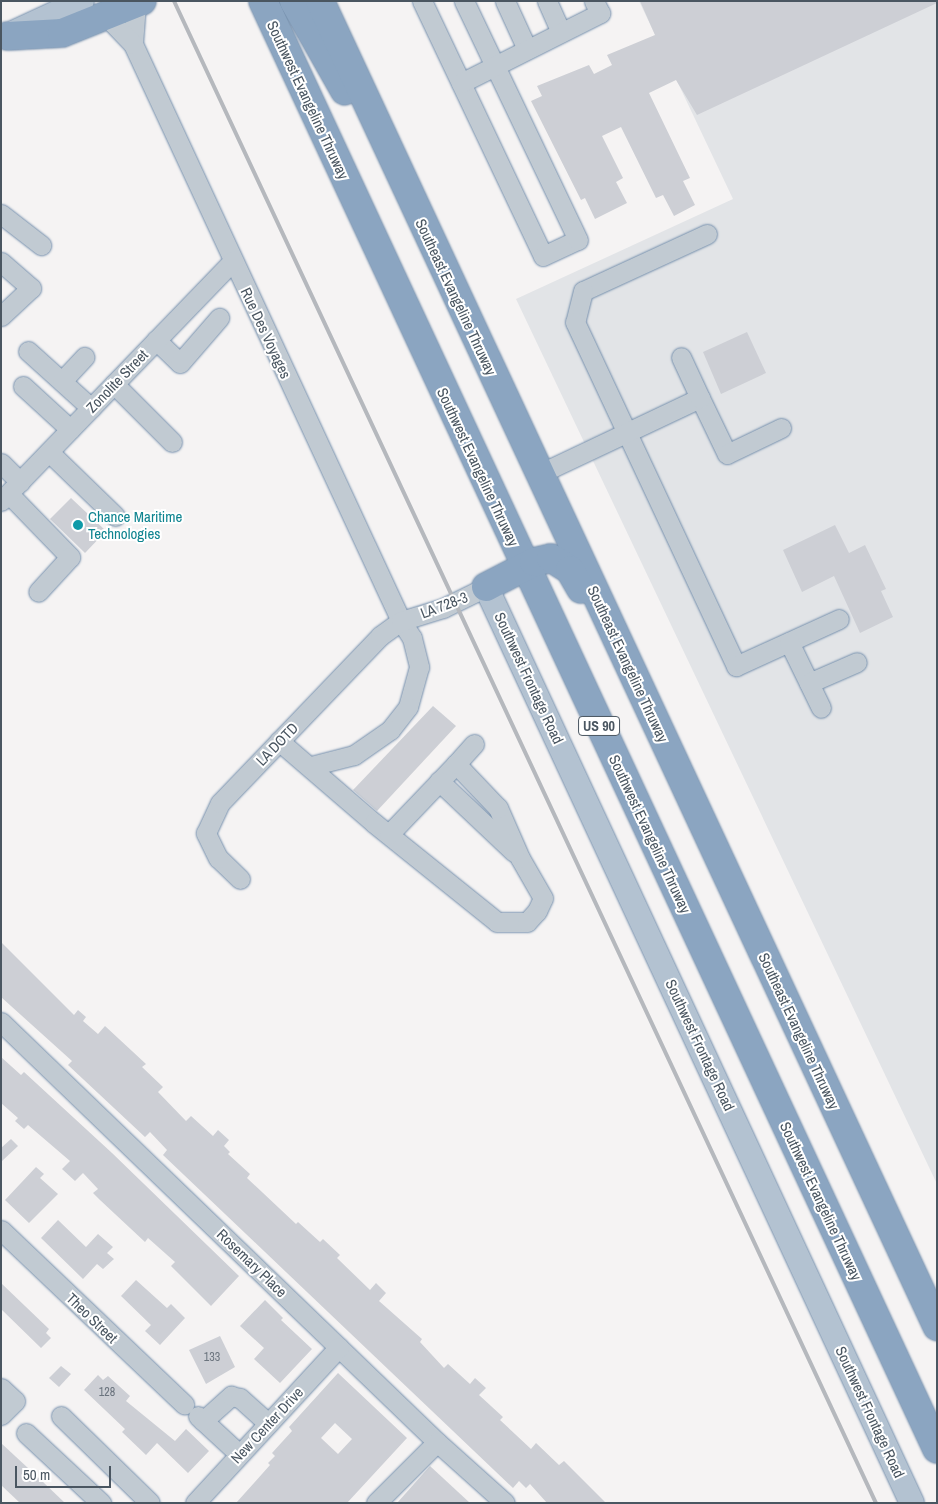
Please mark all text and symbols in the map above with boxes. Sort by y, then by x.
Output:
street label: Southwest Evangeline Thruway [263,18,353,182]
street label: Southeast Evangeline Thruway [412,216,500,378]
street label: Rue Des Voyages [237,285,295,381]
street label: Zonolite Street [83,346,151,416]
street label: Southwest Evangeline Thruway [433,385,523,549]
place label: Chance Maritime Technologies [88,507,182,542]
marker: Chance Maritime Technologies [72,519,84,531]
street label: Southeast Evangeline Thruway [584,583,672,745]
street label: LA 728-3 [417,588,471,622]
street label: Southwest Frontage Road [491,609,567,747]
road number: US 90 [578,714,620,738]
street label: LA DOTD [252,719,302,769]
street label: Southwest Evangeline Thruway [605,752,695,916]
street label: Southeast Evangeline Thruway [755,950,843,1112]
street label: Southwest Frontage Road [662,976,738,1114]
street label: Southwest Evangeline Thruway [776,1119,866,1283]
street label: Rosemary Place [213,1225,291,1301]
street label: Theo Street [63,1289,121,1347]
street label: Southwest Frontage Road [832,1343,908,1481]
house number: 133 [204,1351,220,1365]
street label: New Center Drive [227,1383,307,1467]
house number: 128 [99,1386,115,1400]
scale bar [18,1456,114,1488]
text: 50 m [23,1464,50,1485]

